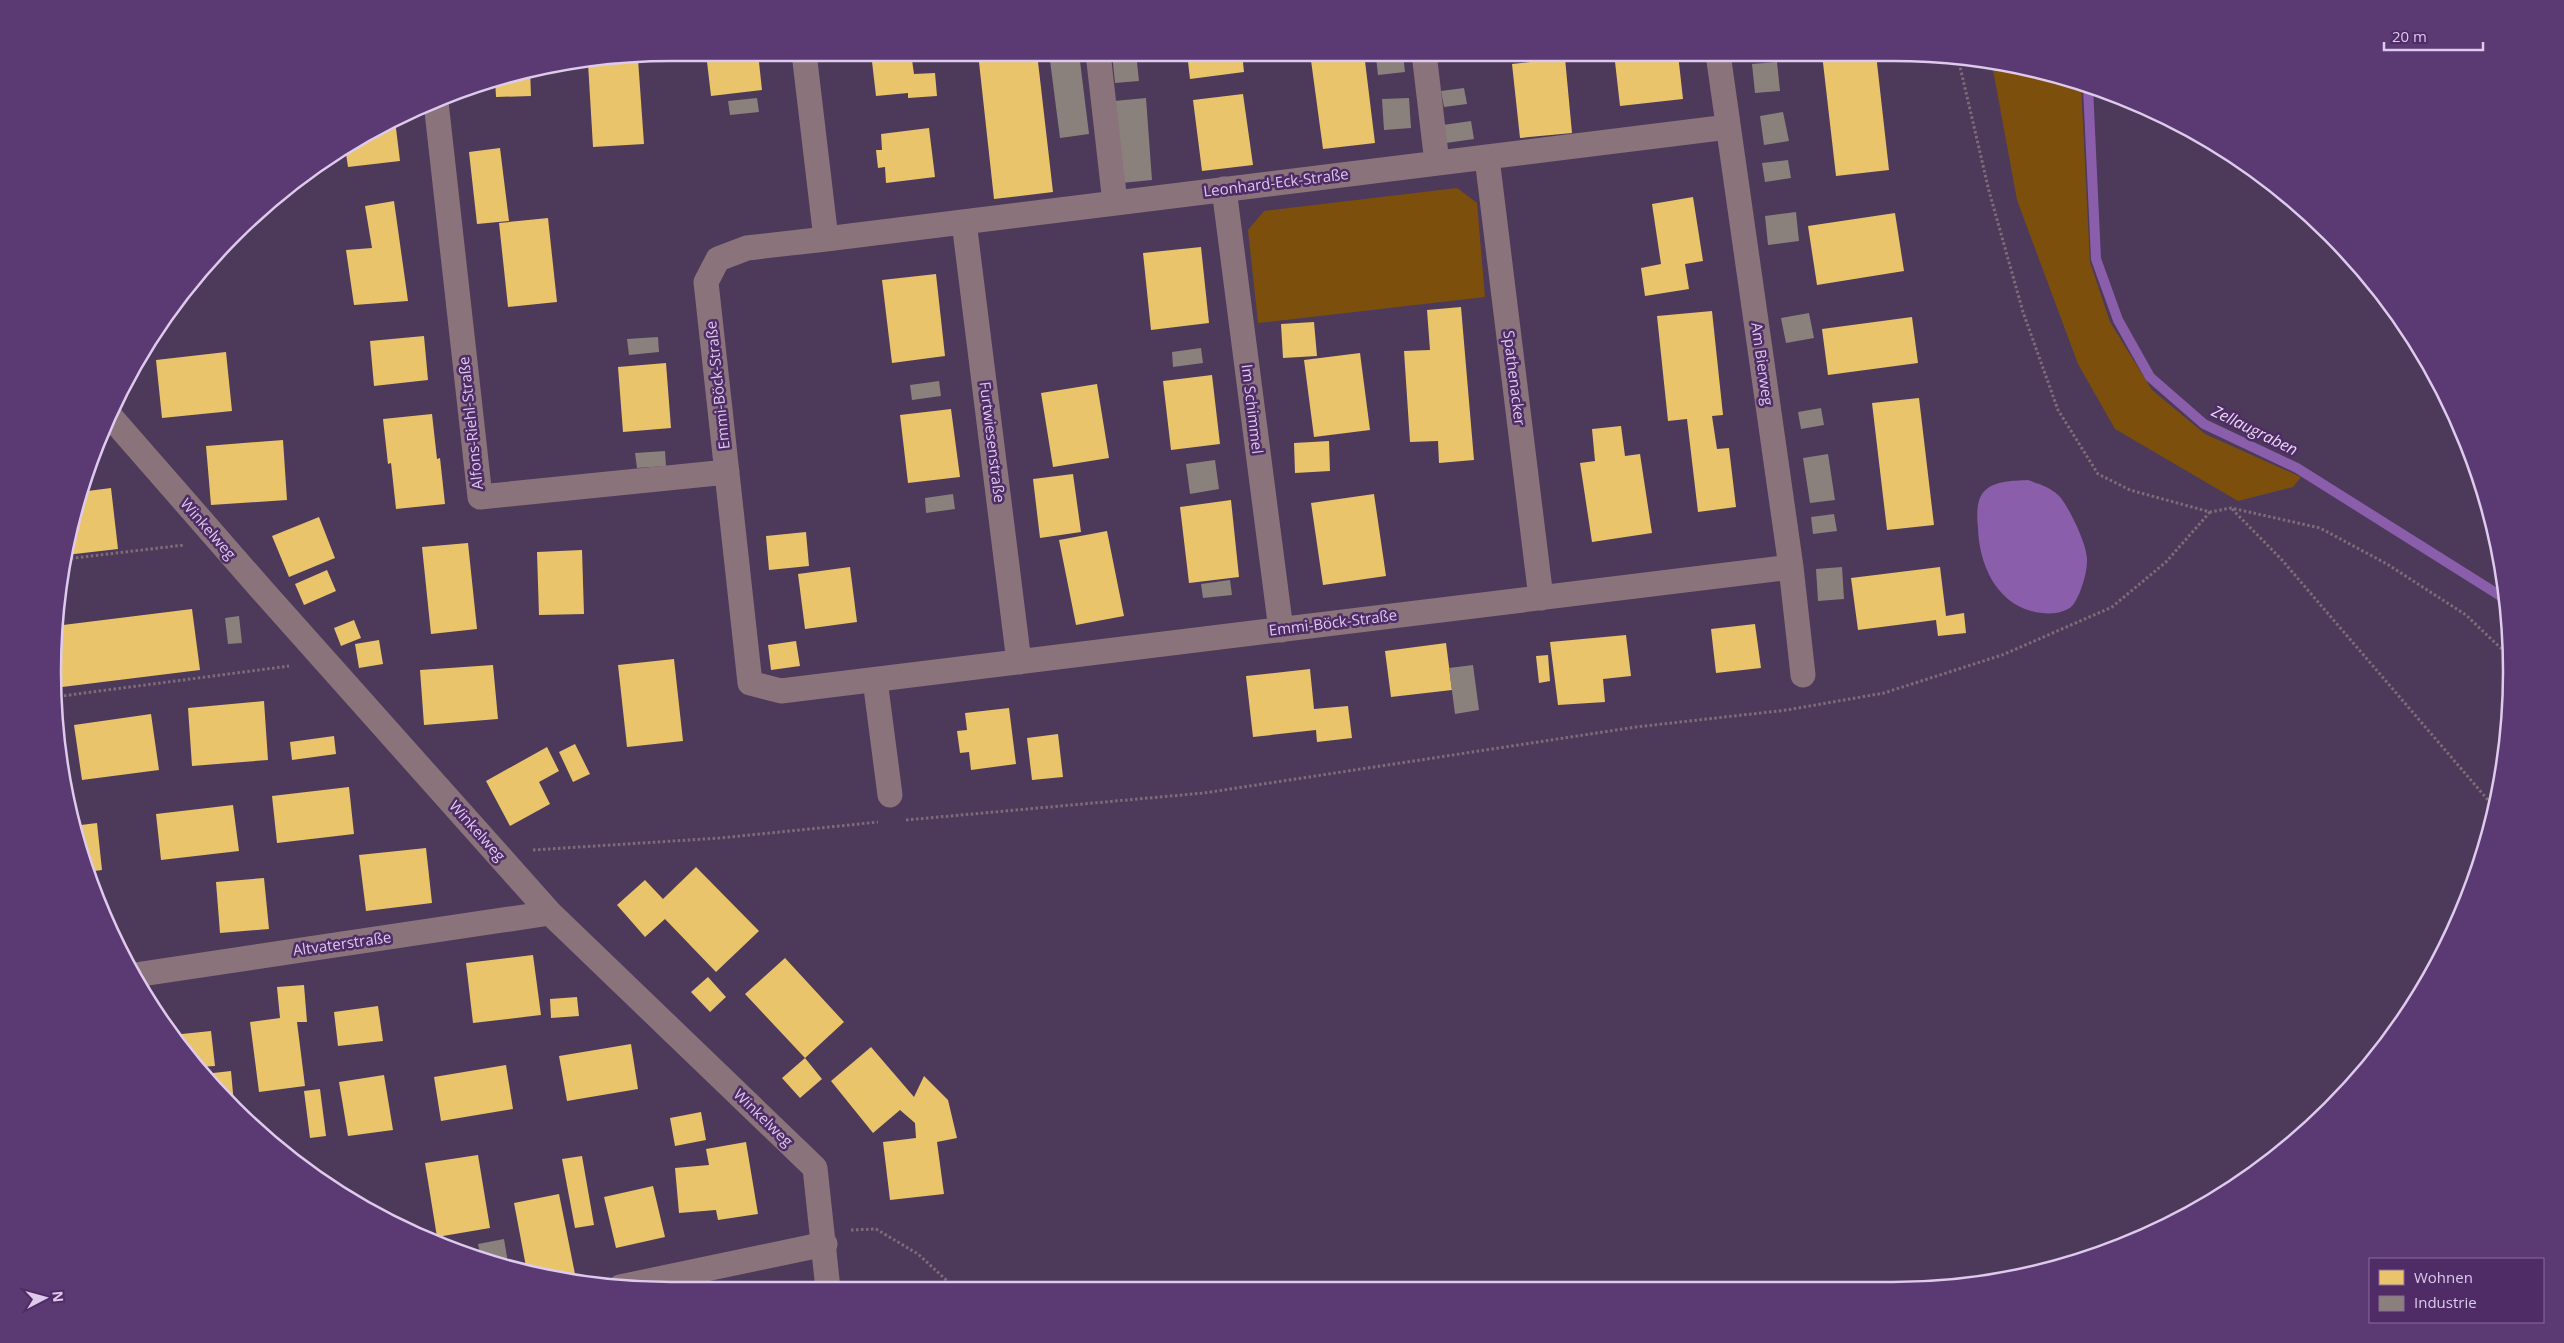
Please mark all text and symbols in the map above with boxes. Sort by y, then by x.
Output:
scale bar [2384,20,2483,52]
text: 20 m [2392,26,2427,46]
street label: Leonhard-Eck-Straße [1202,163,1350,201]
street label: Emmi-Böck-Straße [700,320,734,450]
street label: Am Bierweg [1747,321,1779,407]
street label: Spathenacker [1499,329,1531,427]
street label: Alfons-Riehl-Straße [453,356,487,491]
street label: Im Schimmel [1238,363,1268,455]
street label: Furtwiesenstraße [976,380,1010,504]
water label: Zellaugraben [2208,399,2302,460]
street label: Winkelweg [177,493,241,563]
street label: Emmi-Böck-Straße [1268,604,1398,640]
street label: Winkelweg [445,796,510,865]
street label: Altvaterstraße [291,926,392,960]
street label: Winkelweg [730,1084,798,1151]
legend [2369,1258,2544,1323]
text: Wohnen [2414,1267,2473,1287]
north arrow [20,1273,70,1323]
text: N [48,1290,68,1303]
text: Industrie [2414,1292,2477,1312]

